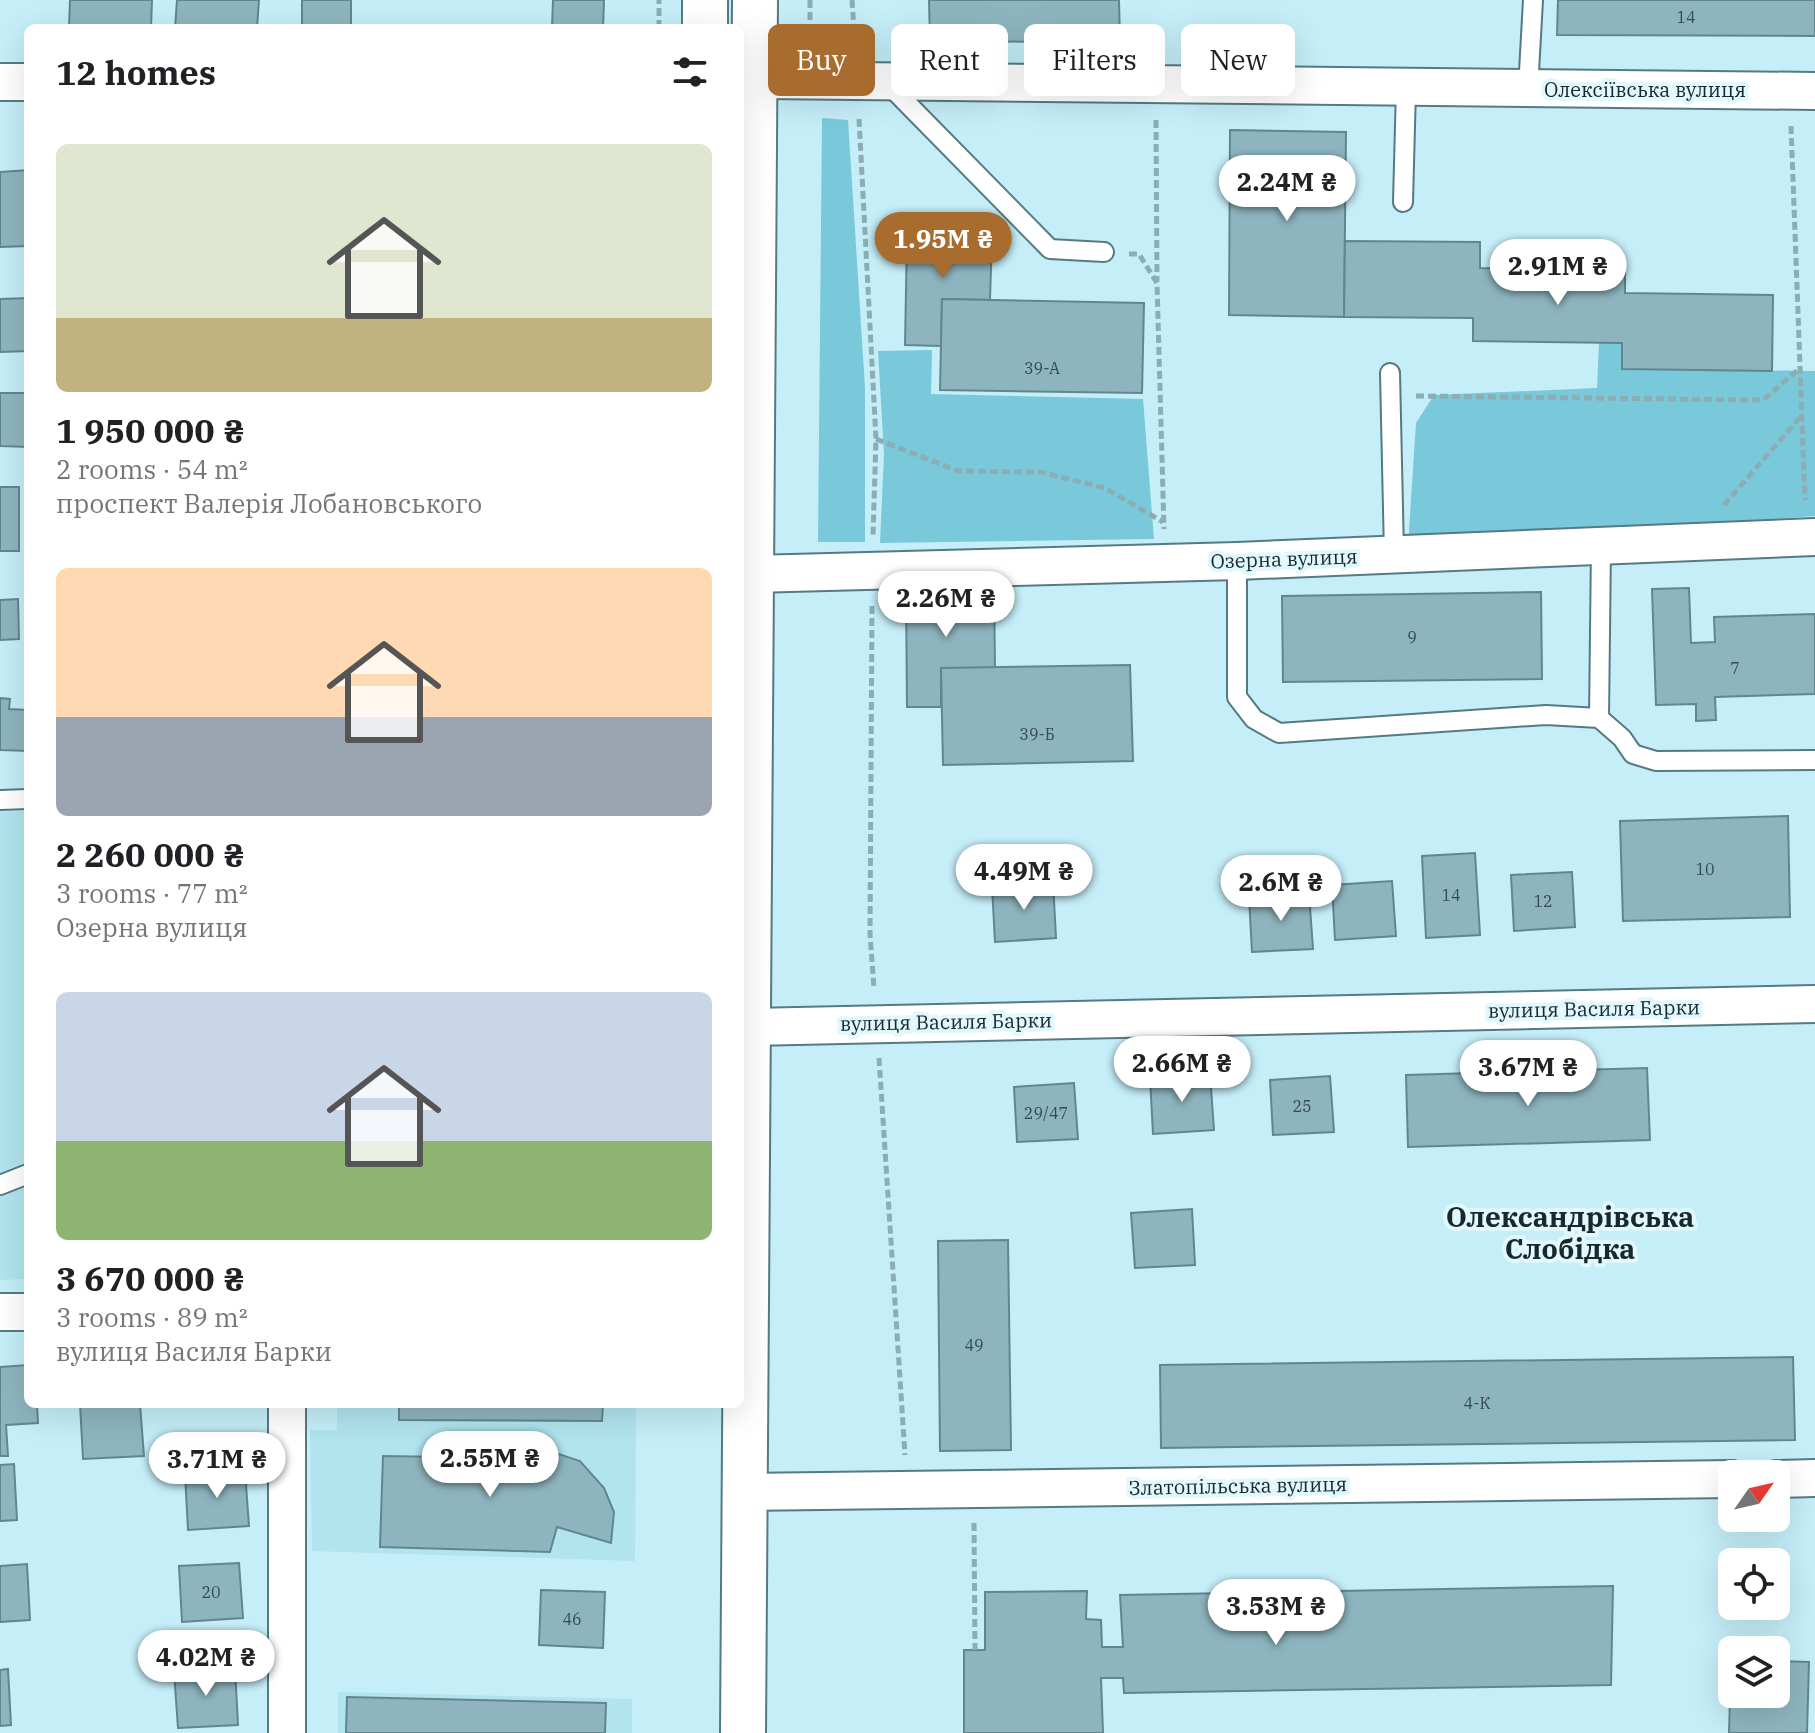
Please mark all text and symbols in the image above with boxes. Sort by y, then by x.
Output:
house number: 14 [1676,7,1696,27]
chip: Buy [768,24,875,96]
chip: Rent [891,24,1008,96]
chip: Filters [1024,24,1165,96]
chip: New [1181,24,1295,96]
text: 12 homes [56,50,216,94]
icon: filters [668,50,712,94]
street label: Олексіївська вулиця [1544,76,1746,103]
pin: 2.24M ₴ [1213,155,1361,223]
text: 2.24M ₴ [1237,164,1337,198]
icon: home [312,196,456,340]
pin: 1.95M ₴ [869,212,1017,280]
text: 1.95M ₴ [893,221,993,255]
pin: 2.91M ₴ [1484,239,1632,307]
text: 2.91M ₴ [1508,248,1608,282]
house number: 39-А [1024,358,1060,378]
text: 1 950 000 ₴ [56,408,245,452]
text: 2 rooms · 54 m² [56,452,248,486]
text: проспект Валерія Лобановського [56,486,482,520]
street label: Озерна вулиця [1210,542,1358,575]
pin: 2.26M ₴ [872,571,1020,639]
text: 2.26M ₴ [896,580,996,614]
icon: home [312,620,456,764]
house number: 9 [1407,627,1417,647]
house number: 7 [1730,658,1740,678]
house number: 39-Б [1019,724,1055,744]
text: 2 260 000 ₴ [56,832,245,876]
pin: 4.49M ₴ [950,844,1098,912]
text: 4.49M ₴ [974,853,1074,887]
pin: 2.6M ₴ [1216,855,1346,923]
house number: 10 [1695,859,1715,879]
text: 2.6M ₴ [1239,864,1323,898]
text: 3 rooms · 77 m² [56,876,248,910]
house number: 14 [1441,885,1461,905]
house number: 12 [1533,891,1553,911]
text: Озерна вулиця [56,910,247,944]
street label: вулиця Василя Барки [1488,993,1700,1024]
street label: вулиця Василя Барки [840,1006,1052,1037]
pin: 2.66M ₴ [1108,1036,1256,1104]
pin: 3.67M ₴ [1454,1040,1602,1108]
icon: home [312,1044,456,1188]
text: 2.66M ₴ [1132,1045,1232,1079]
text: 3.67M ₴ [1478,1049,1578,1083]
house number: 25 [1292,1096,1312,1116]
house number: 29/47 [1024,1103,1068,1123]
district label: Олександрівська Слобідка [1446,1198,1694,1267]
text: 3 670 000 ₴ [56,1256,245,1300]
text: 3 rooms · 89 m² [56,1300,248,1334]
text: вулиця Василя Барки [56,1334,332,1368]
house number: 49 [964,1335,984,1355]
house number: 4-К [1464,1393,1490,1413]
pin: 2.55M ₴ [416,1431,564,1499]
pin: 3.71M ₴ [143,1432,291,1500]
text: 2.55M ₴ [440,1440,540,1474]
text: 3.71M ₴ [167,1441,267,1475]
north arrow [1718,1460,1790,1532]
map controls [1718,1460,1790,1708]
street label: Златопільська вулиця [1128,1470,1347,1501]
button: locate [1718,1548,1790,1620]
pin: 3.53M ₴ [1202,1579,1350,1647]
house number: 20 [201,1582,221,1602]
text: 3.53M ₴ [1226,1588,1326,1622]
house number: 46 [562,1609,582,1629]
pin: 4.02M ₴ [132,1630,280,1698]
button: layers [1718,1636,1790,1708]
text: 4.02M ₴ [156,1639,256,1673]

